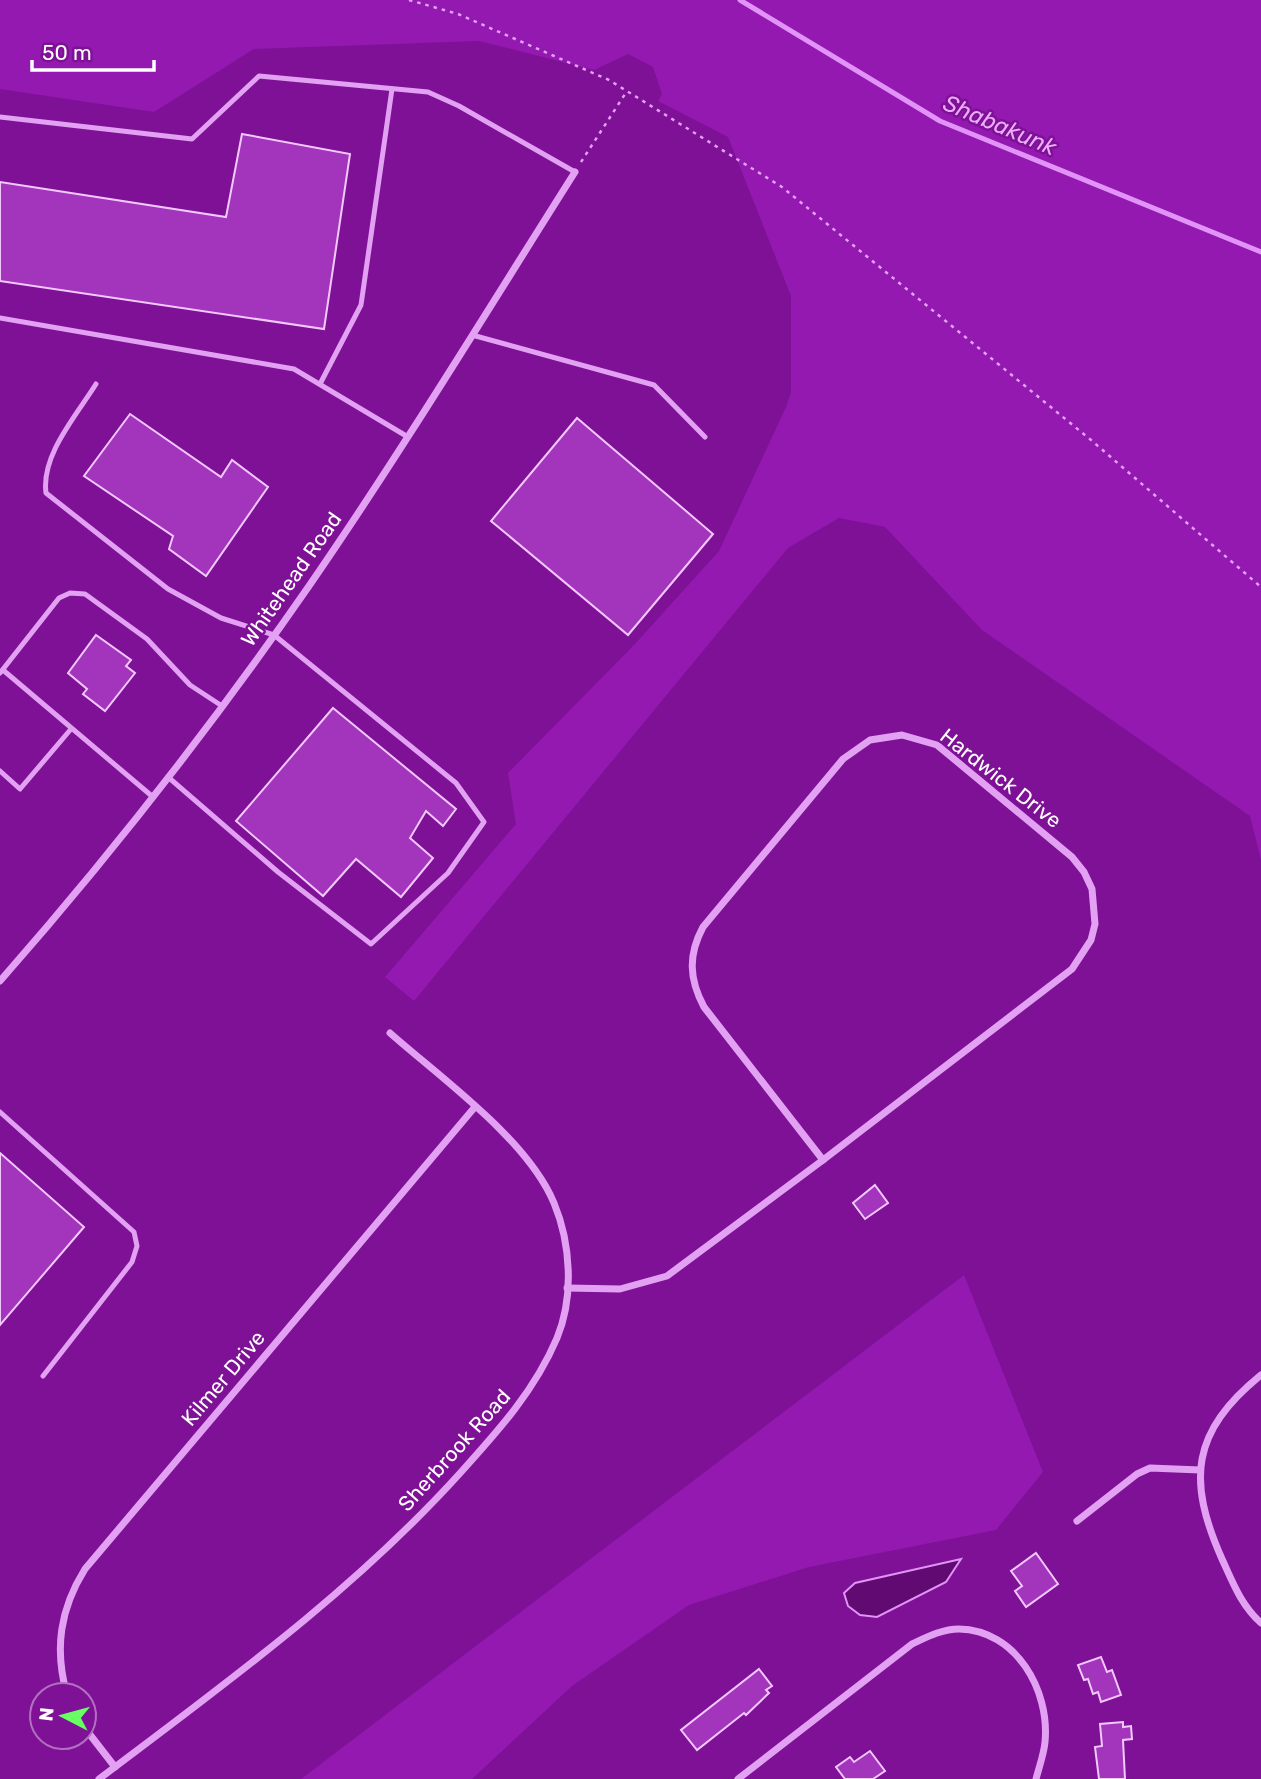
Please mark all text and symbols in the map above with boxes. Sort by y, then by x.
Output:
scale bar [32,28,154,72]
text: 50 m [42,40,92,65]
water label: Shabakunk [939,89,1062,162]
street label: Whitehead Road [235,507,347,651]
street label: Hardwick Drive [936,723,1066,833]
street label: Kilmer Drive [176,1325,270,1431]
street label: Sherbrook Road [393,1384,515,1516]
north arrow [28,1681,98,1751]
text: N [34,1706,59,1722]

